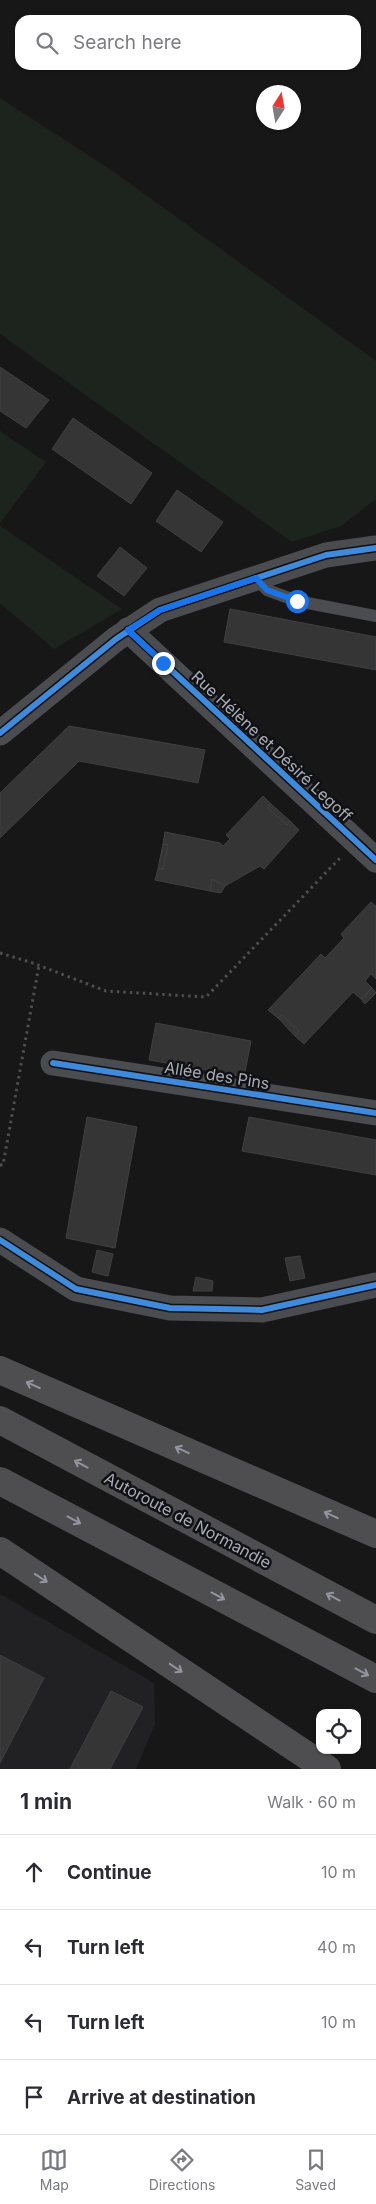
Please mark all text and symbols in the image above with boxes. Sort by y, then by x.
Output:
search box [15,15,361,70]
icon: search [33,29,61,57]
text: Search here [73,31,182,54]
north arrow [256,85,301,130]
route start [286,590,309,613]
route end [152,652,175,675]
street label: Rue Hélène et Désiré Legoff [188,666,356,826]
street label: Allée des Pins [163,1057,271,1093]
one-way arrow [26,1380,41,1389]
one-way arrow [175,1444,190,1454]
one-way arrow [74,1458,89,1468]
street label: Autoroute de Normandie [101,1468,275,1572]
one-way arrow [324,1509,339,1519]
one-way arrow [66,1516,81,1525]
one-way arrow [33,1573,47,1583]
one-way arrow [210,1592,225,1601]
one-way arrow [326,1592,341,1601]
one-way arrow [168,1663,182,1673]
one-way arrow [354,1667,369,1677]
map controls [316,1709,361,1754]
button: locate [316,1709,361,1754]
text: 1 min [20,1789,72,1814]
text: Walk · 60 m [267,1792,356,1812]
icon: ahead [20,1858,48,1886]
text: Continue [67,1861,152,1884]
text: 10 m [321,1862,356,1882]
icon: left [20,1933,48,1961]
text: Turn left [67,1936,145,1959]
text: 40 m [317,1937,356,1957]
icon: left [20,2008,48,2036]
text: Turn left [67,2011,145,2034]
text: 10 m [321,2012,356,2032]
icon: arrive [20,2083,48,2111]
text: Arrive at destination [67,2086,256,2109]
tab: Map [40,2146,69,2193]
tab: Directions [149,2146,215,2193]
tab: Saved [295,2146,336,2193]

